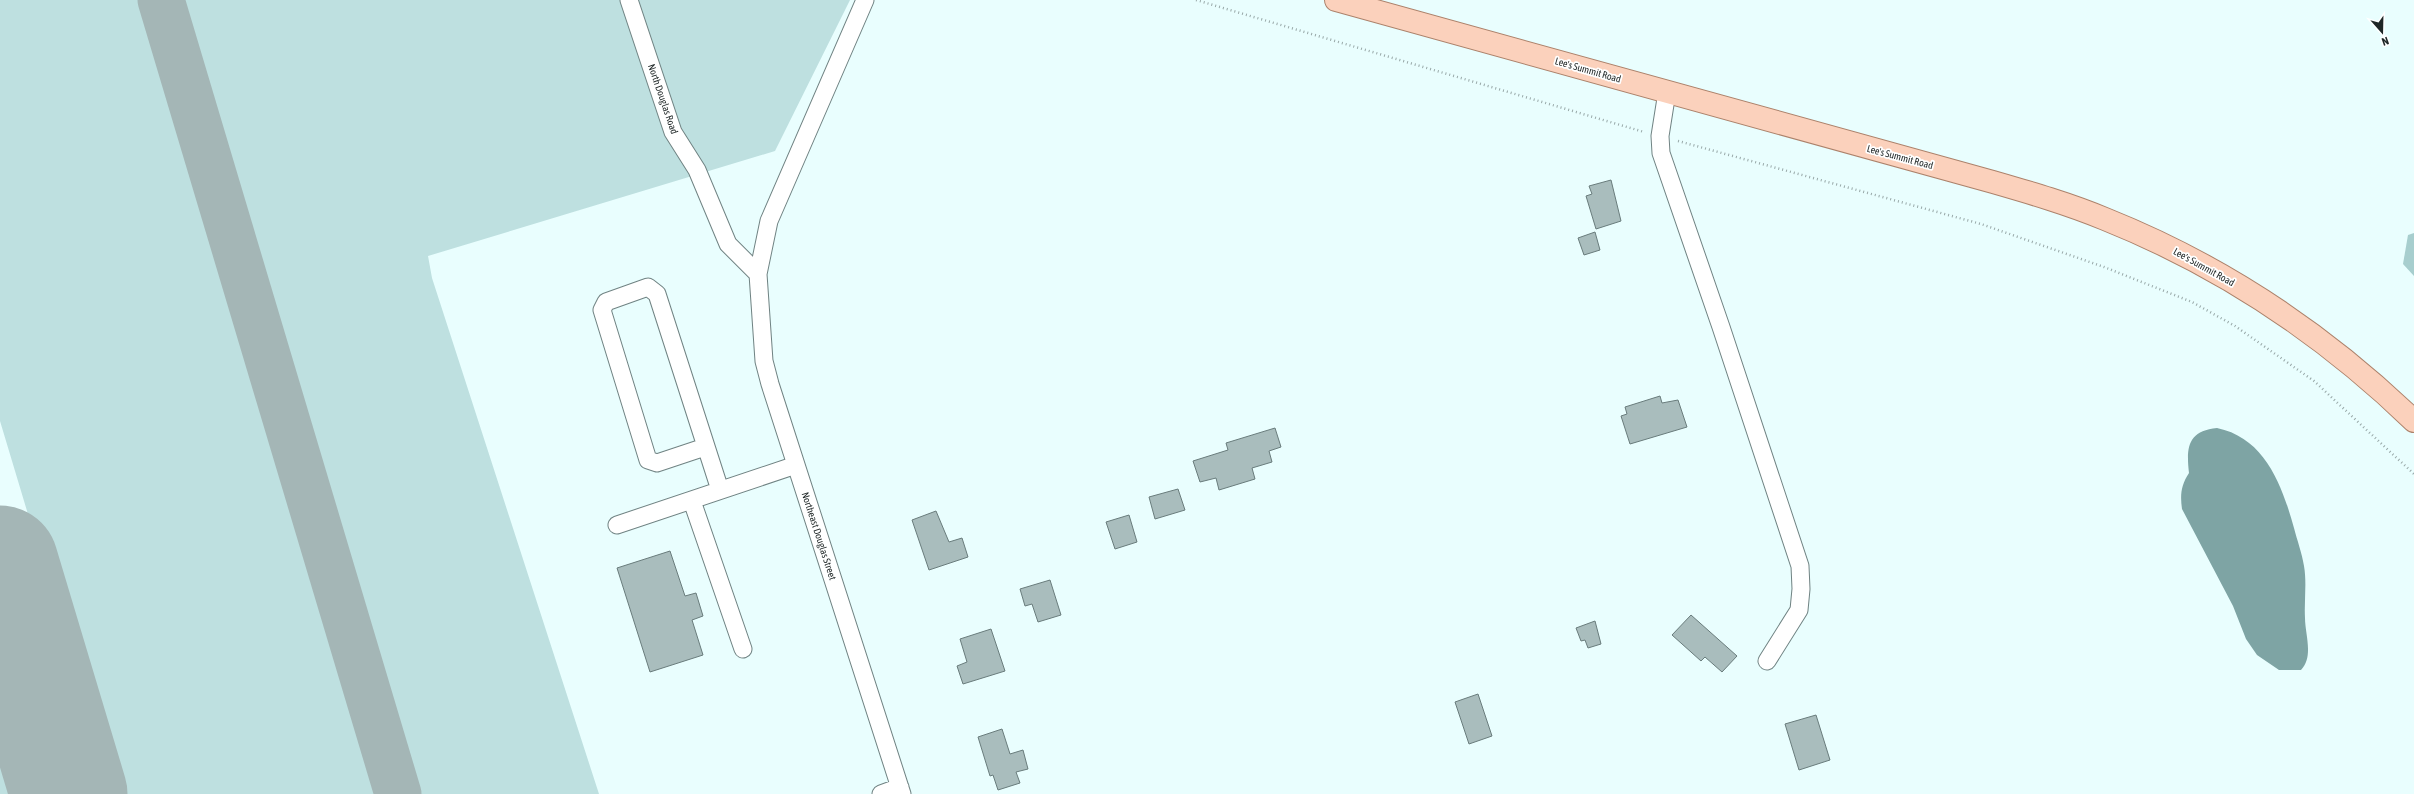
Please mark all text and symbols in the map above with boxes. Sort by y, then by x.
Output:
north arrow [2362,12,2402,52]
text: N [2380,35,2391,48]
street label: Lee's Summit Road [1554,55,1623,85]
street label: North Douglas Road [646,63,680,136]
street label: Lee's Summit Road [1866,143,1935,171]
street label: Lee's Summit Road [2172,246,2237,288]
street label: Northeast Douglas Street [800,491,838,581]

